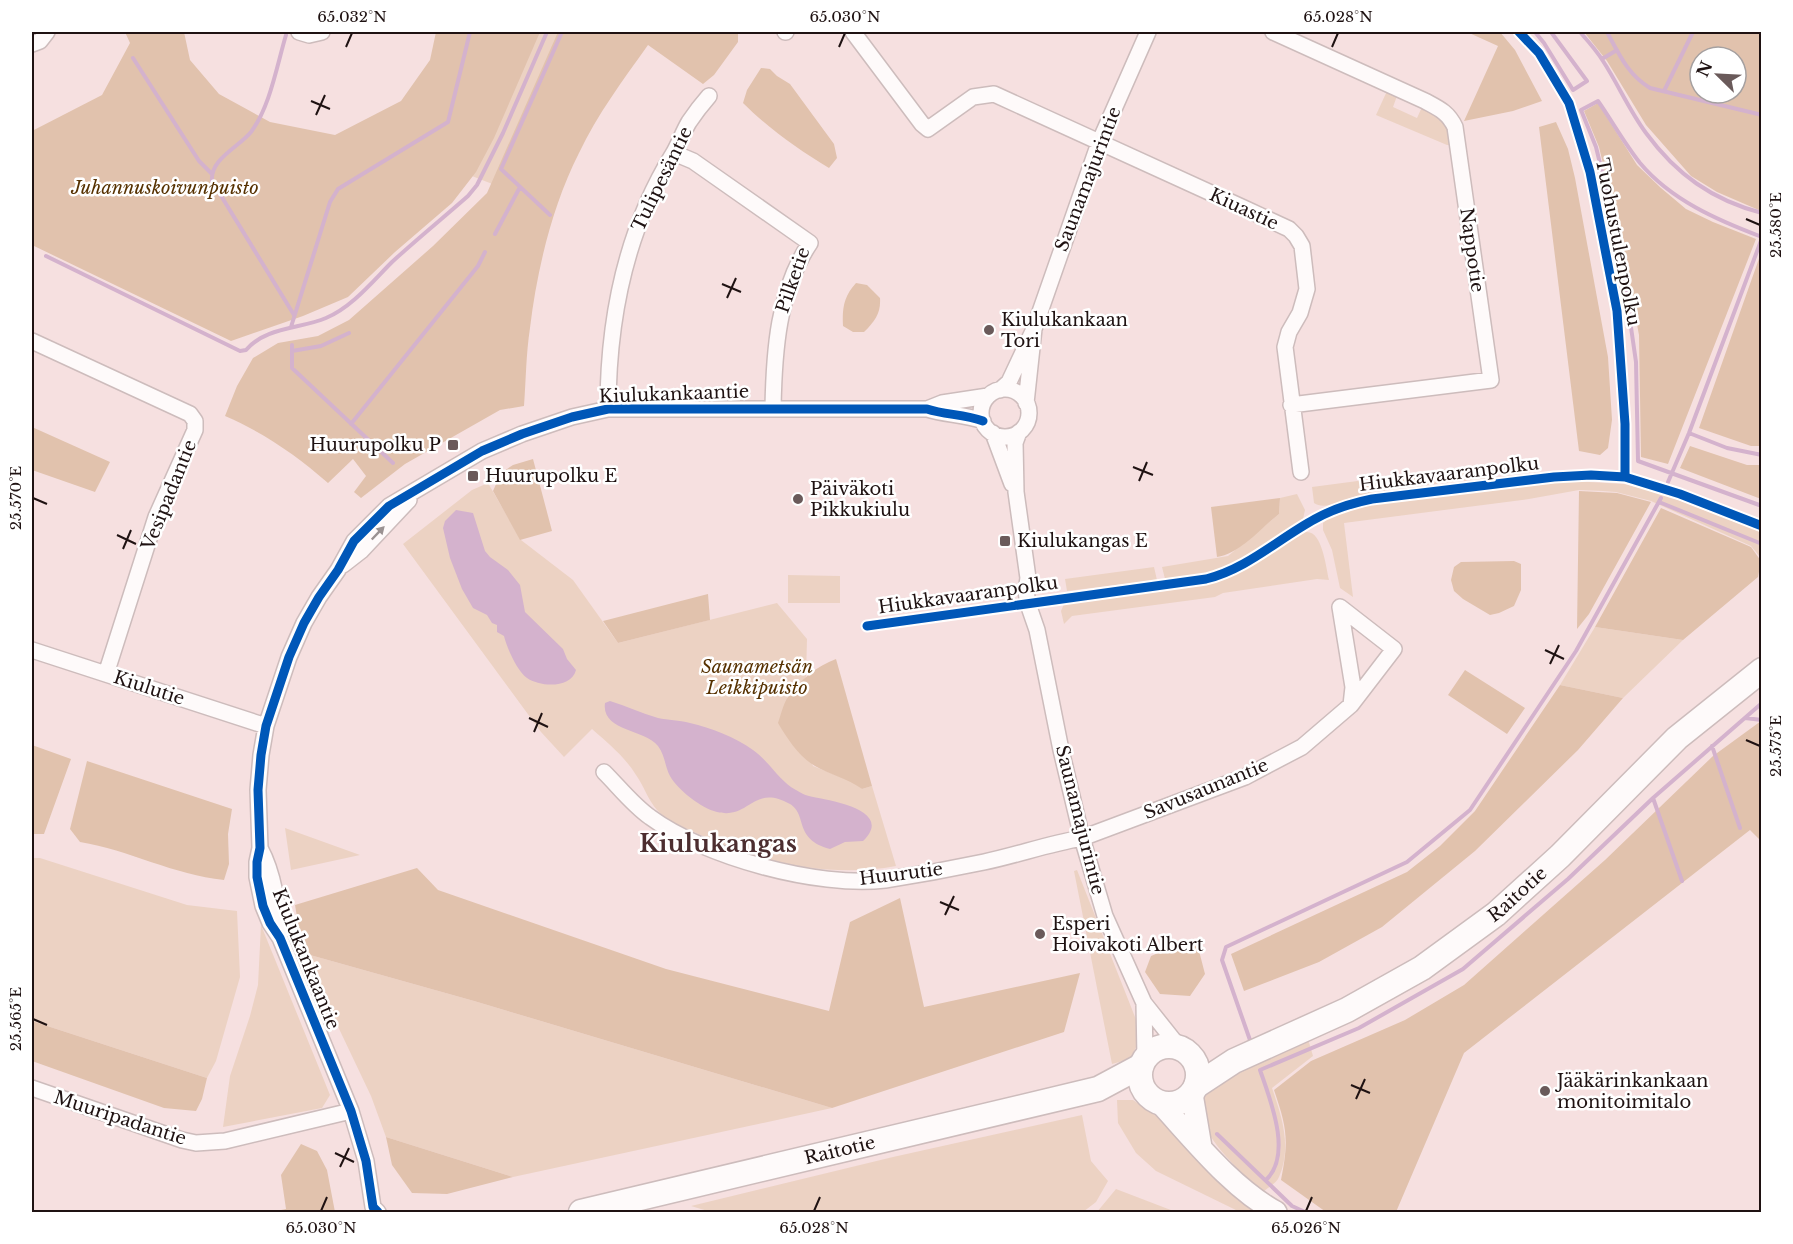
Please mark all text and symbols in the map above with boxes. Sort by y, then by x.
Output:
text: 65.032°N [317,7,387,26]
text: 65.030°N [809,7,881,26]
text: 65.028°N [1303,7,1373,26]
north arrow [1688,45,1748,105]
text: N [1692,58,1716,80]
street label: Saunamajurintie [1050,104,1126,254]
street label: Tulipesäntie [627,123,697,235]
street label: Tuohustulenpolku [1591,156,1645,328]
park label: Juhannuskoivunpuisto [70,177,259,199]
street label: Kiuastie [1206,183,1282,235]
text: 25.580°E [1766,192,1785,258]
street label: Nappotie [1455,206,1489,294]
street label: Pilketie [771,244,815,316]
place label: Kiulukankaan Tori [1001,309,1128,352]
marker: Kiulukankaan Tori [982,323,996,337]
street label: Kiulukankaantie [599,380,749,408]
place label: Huurupolku P [309,434,441,456]
street label: Vesipadantie [136,437,201,554]
marker: Huurupolku P [446,438,460,452]
street label: Hiukkavaaranpolku [1358,452,1540,496]
place label: Huurupolku E [485,465,617,487]
text: 25.570°E [6,466,25,530]
marker: Huurupolku E [466,469,480,483]
place label: Päiväkoti Pikkukiulu [810,478,910,521]
marker: Päiväkoti Pikkukiulu [791,492,805,506]
one-way arrow [371,526,385,541]
place label: Kiulukangas E [1017,530,1148,552]
marker: Kiulukangas E [998,534,1012,548]
street label: Hiukkavaaranpolku [877,571,1059,619]
park label: Saunametsän Leikkipuisto [701,656,813,699]
street label: Kiulutie [111,666,187,710]
text: 25.575°E [1766,715,1785,777]
street label: Saunamajurintie [1051,743,1109,897]
street label: Savusaunantie [1140,754,1272,824]
district label: Kiulukangas [639,829,797,858]
street label: Huurutie [858,858,944,890]
street label: Raitotie [1484,862,1552,927]
street label: Kiulukankaantie [268,885,344,1033]
place label: Esperi Hoivakoti Albert [1052,913,1204,956]
marker: Esperi Hoivakoti Albert [1033,927,1047,941]
text: 25.565°E [6,987,25,1051]
place label: Jääkärinkankaan monitoimitalo [1555,1070,1709,1113]
marker: Jääkärinkankaan monitoimitalo [1538,1084,1552,1098]
street label: Muuripadantie [51,1086,189,1150]
street label: Raitotie [802,1131,877,1169]
text: 65.030°N [285,1218,357,1237]
text: 65.028°N [779,1218,849,1237]
text: 65.026°N [1271,1218,1341,1237]

